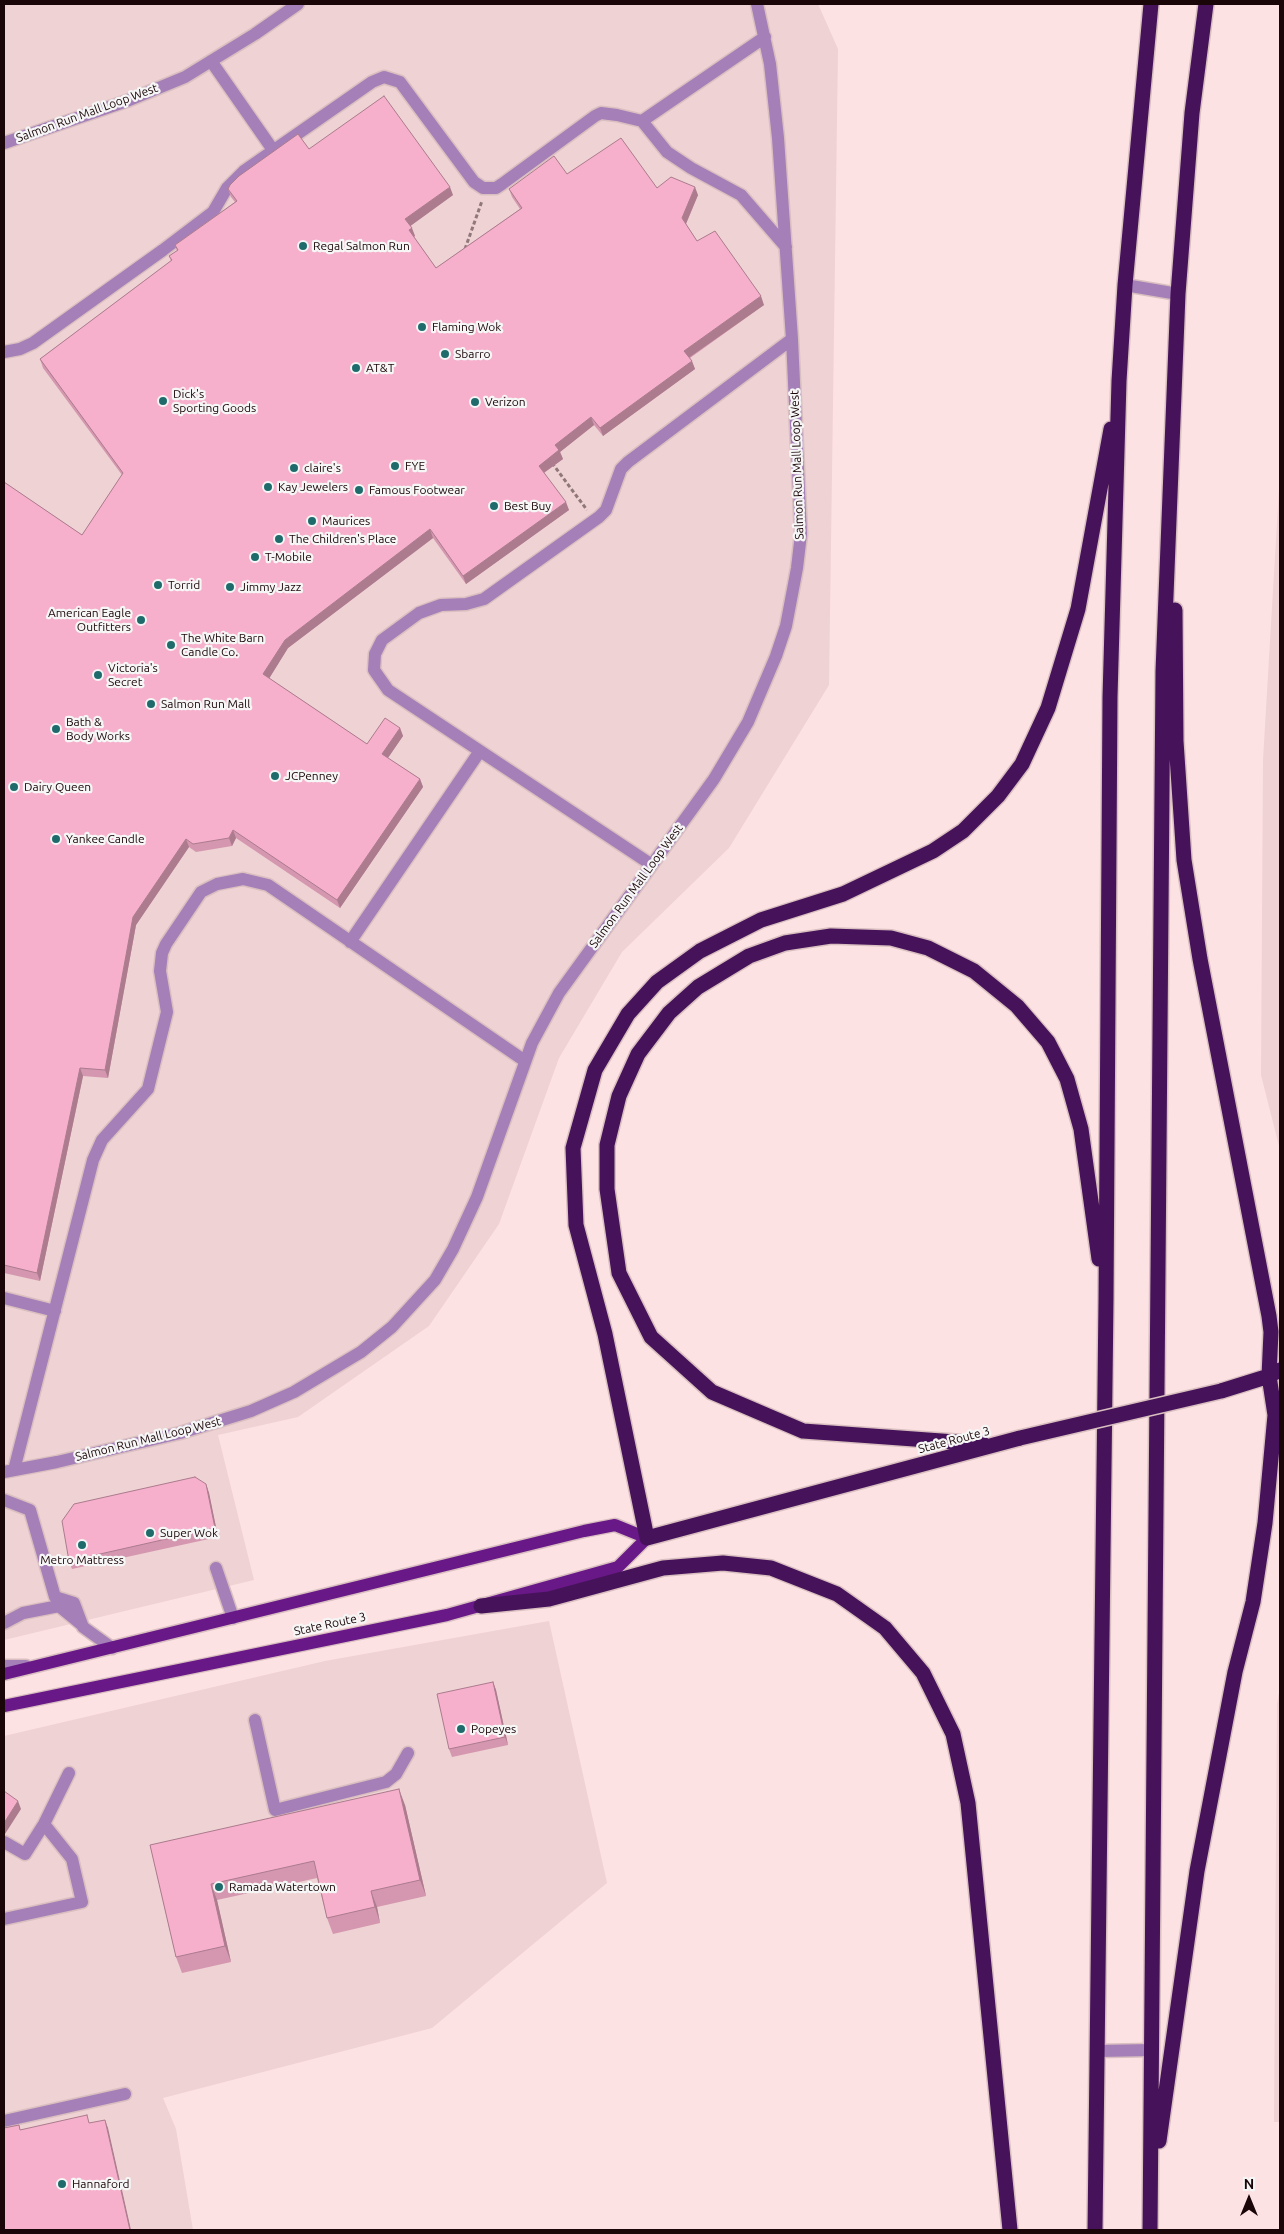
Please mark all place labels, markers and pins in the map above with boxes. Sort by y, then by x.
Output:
place label: Regal Salmon Run [313,239,410,253]
marker: Regal Salmon Run [297,240,309,252]
place label: Flaming Wok [432,320,501,334]
marker: Flaming Wok [416,321,428,333]
place label: Sbarro [455,347,491,361]
marker: Sbarro [439,348,451,360]
place label: AT&T [366,361,394,375]
marker: AT&T [350,362,362,374]
place label: Dick's Sporting Goods [173,387,256,415]
marker: Dick's Sporting Goods [157,395,169,407]
place label: Verizon [485,395,526,409]
marker: Verizon [469,396,481,408]
place label: FYE [405,459,425,473]
marker: FYE [389,460,401,472]
place label: claire's [304,461,341,475]
marker: claire's [288,462,300,474]
place label: Kay Jewelers [278,480,348,494]
marker: Kay Jewelers [262,481,274,493]
place label: Famous Footwear [369,483,465,497]
marker: Famous Footwear [353,484,365,496]
place label: Best Buy [504,499,551,513]
marker: Best Buy [488,500,500,512]
place label: Maurices [322,514,370,528]
marker: Maurices [306,515,318,527]
place label: The Children's Place [289,532,396,546]
marker: The Children's Place [273,533,285,545]
place label: T-Mobile [265,550,312,564]
marker: T-Mobile [249,551,261,563]
place label: Torrid [168,578,200,592]
marker: Torrid [152,579,164,591]
place label: Jimmy Jazz [240,580,301,594]
marker: Jimmy Jazz [224,581,236,593]
place label: American Eagle Outfitters [48,606,131,634]
marker: American Eagle Outfitters [135,614,147,626]
place label: The White Barn Candle Co. [181,631,264,659]
marker: The White Barn Candle Co. [165,639,177,651]
place label: Victoria's Secret [108,661,158,689]
marker: Victoria's Secret [92,669,104,681]
place label: Salmon Run Mall [161,697,250,711]
marker: Salmon Run Mall [145,698,157,710]
place label: Bath & Body Works [66,715,130,743]
marker: Bath & Body Works [50,723,62,735]
place label: JCPenney [285,769,338,783]
marker: JCPenney [269,770,281,782]
place label: Dairy Queen [24,780,91,794]
marker: Dairy Queen [8,781,20,793]
place label: Yankee Candle [66,832,145,846]
marker: Yankee Candle [50,833,62,845]
place label: Super Wok [160,1526,218,1540]
marker: Super Wok [144,1527,156,1539]
marker: Metro Mattress [76,1539,88,1551]
place label: Metro Mattress [40,1553,124,1567]
place label: Popeyes [471,1722,516,1736]
marker: Popeyes [455,1723,467,1735]
place label: Ramada Watertown [229,1880,336,1894]
marker: Ramada Watertown [213,1881,225,1893]
place label: Hannaford [72,2177,130,2191]
marker: Hannaford [56,2178,68,2190]

